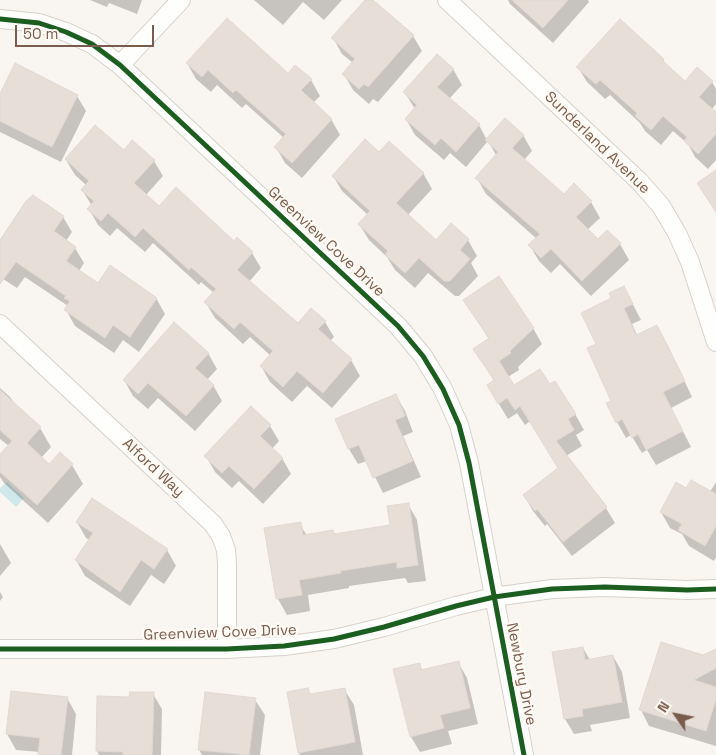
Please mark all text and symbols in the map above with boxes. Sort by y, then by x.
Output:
scale bar [18,15,156,47]
text: 50 m [23,24,58,43]
street label: Sunderland Avenue [540,88,654,198]
street label: Greenview Cove Drive [264,183,388,301]
street label: Alford Way [118,435,188,501]
street label: Greenview Cove Drive [143,621,297,645]
street label: Newbury Drive [502,621,540,727]
north arrow [651,690,701,740]
text: N [653,698,674,716]

